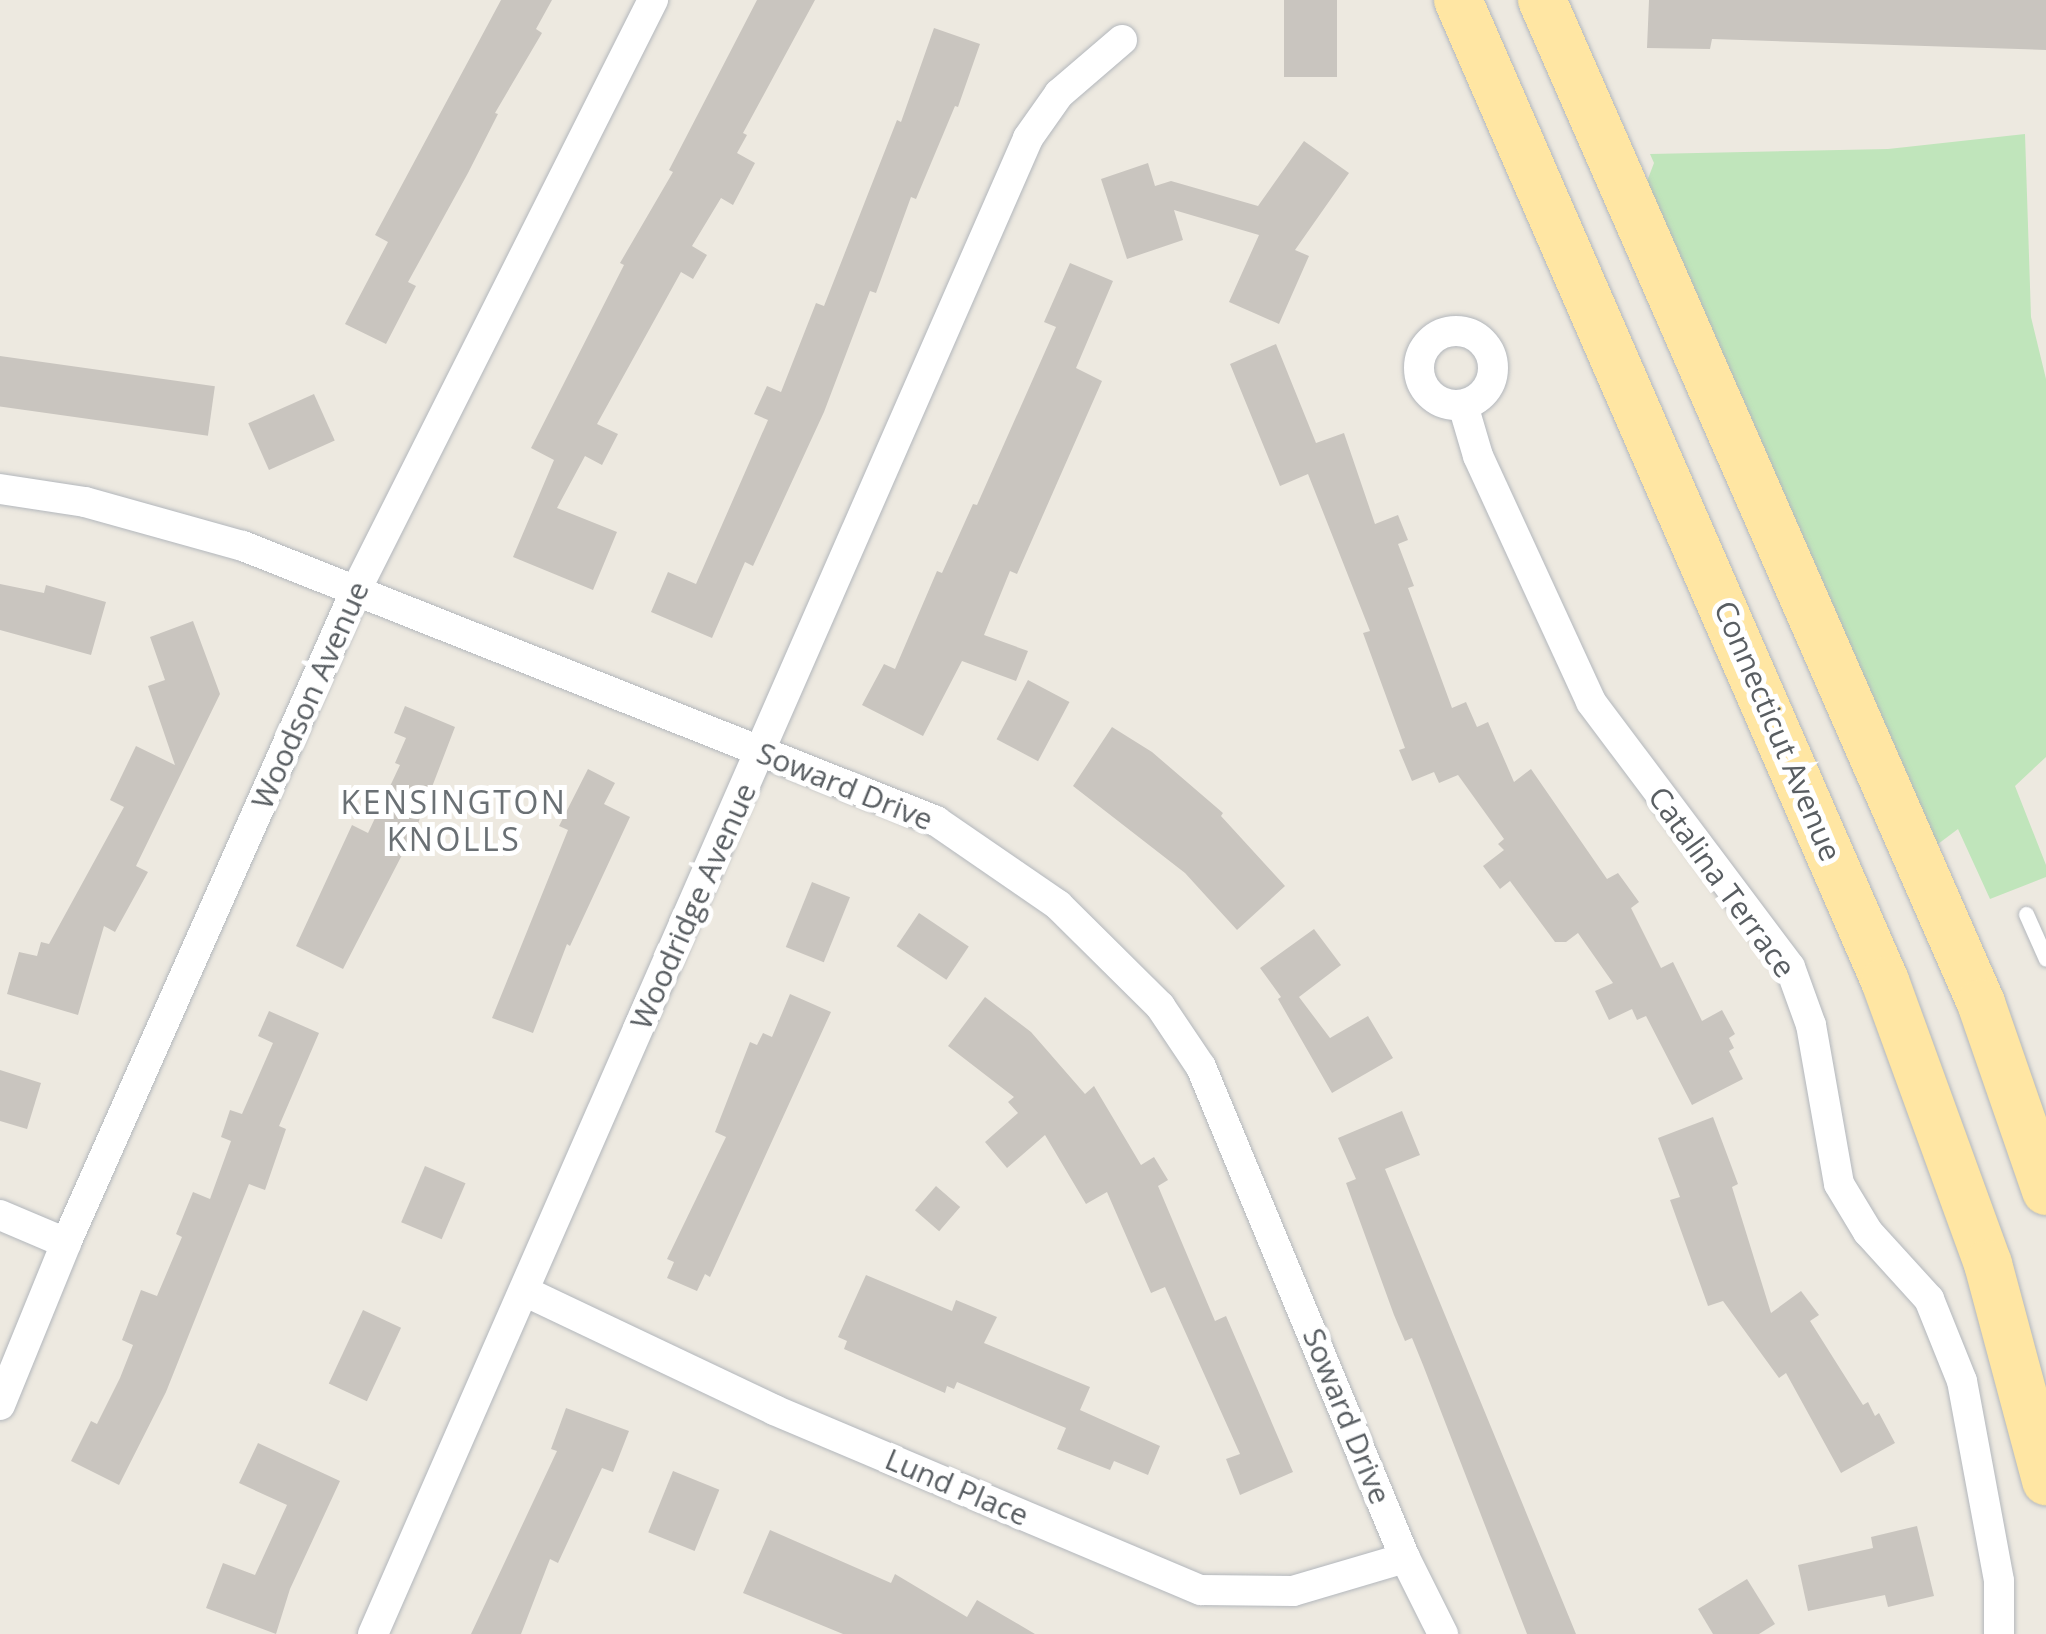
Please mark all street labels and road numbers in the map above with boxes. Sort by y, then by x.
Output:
street label: Woodson Avenue [244,576,376,814]
street label: Connecticut Avenue [1707,596,1849,866]
street label: Soward Drive [752,734,938,838]
street label: Woodridge Avenue [623,777,763,1035]
street label: Catalina Terrace [1641,780,1803,984]
street label: Soward Drive [1295,1323,1399,1509]
street label: Lund Place [880,1441,1034,1533]

